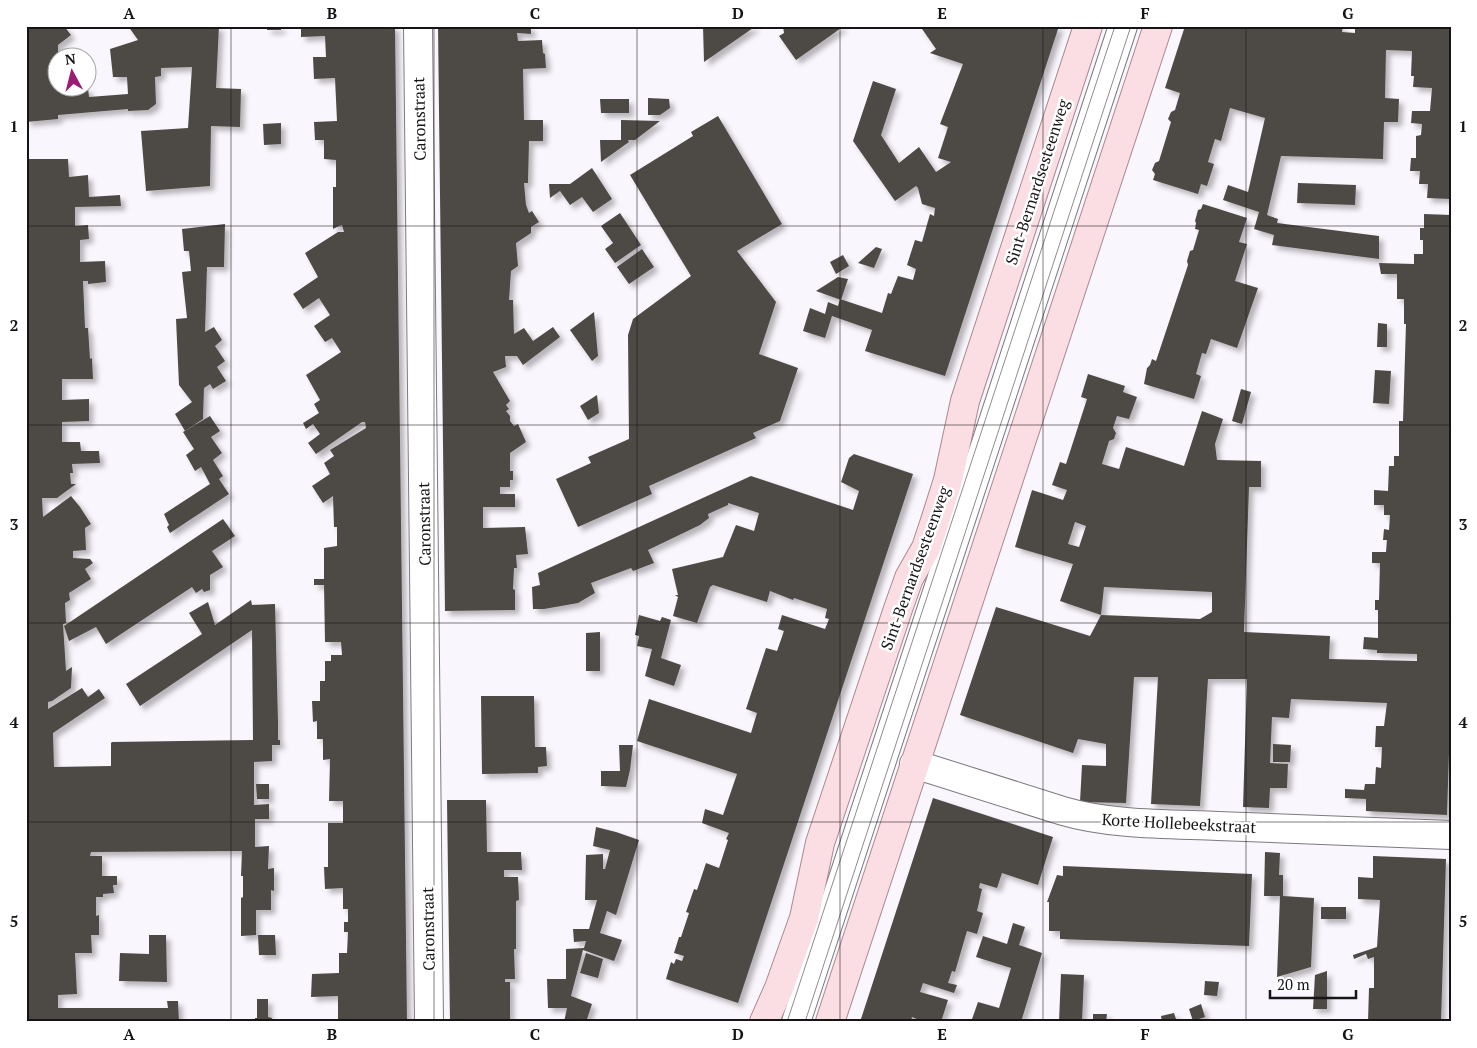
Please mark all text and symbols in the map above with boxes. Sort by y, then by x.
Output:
text: A [123,2,135,24]
text: B [327,2,337,24]
text: C [530,2,540,24]
text: D [732,2,744,24]
text: E [937,2,947,24]
text: F [1140,2,1150,24]
text: G [1342,2,1354,24]
north arrow [48,48,98,98]
text: N [64,48,77,69]
street label: Caronstraat [407,77,431,161]
street label: Sint-Bernardsesteenweg [1000,96,1074,268]
text: 1 [9,115,19,137]
text: 1 [1458,115,1468,137]
text: 2 [9,314,19,336]
text: 2 [1458,314,1468,336]
street label: Caronstraat [412,482,436,566]
street label: Sint-Bernardsesteenweg [875,482,955,653]
text: 3 [9,513,19,535]
text: 3 [1458,513,1468,535]
text: 4 [9,711,19,733]
text: 4 [1458,711,1468,733]
street label: Korte Hollebeekstraat [1101,808,1257,838]
street label: Caronstraat [416,887,440,971]
text: 5 [9,910,19,932]
text: 5 [1458,910,1468,932]
scale bar [1270,968,1356,1000]
text: 20 m [1277,974,1310,994]
text: A [123,1023,135,1045]
text: B [327,1023,337,1045]
text: C [530,1023,540,1045]
text: D [732,1023,744,1045]
text: E [937,1023,947,1045]
text: F [1140,1023,1150,1045]
text: G [1342,1023,1354,1045]

